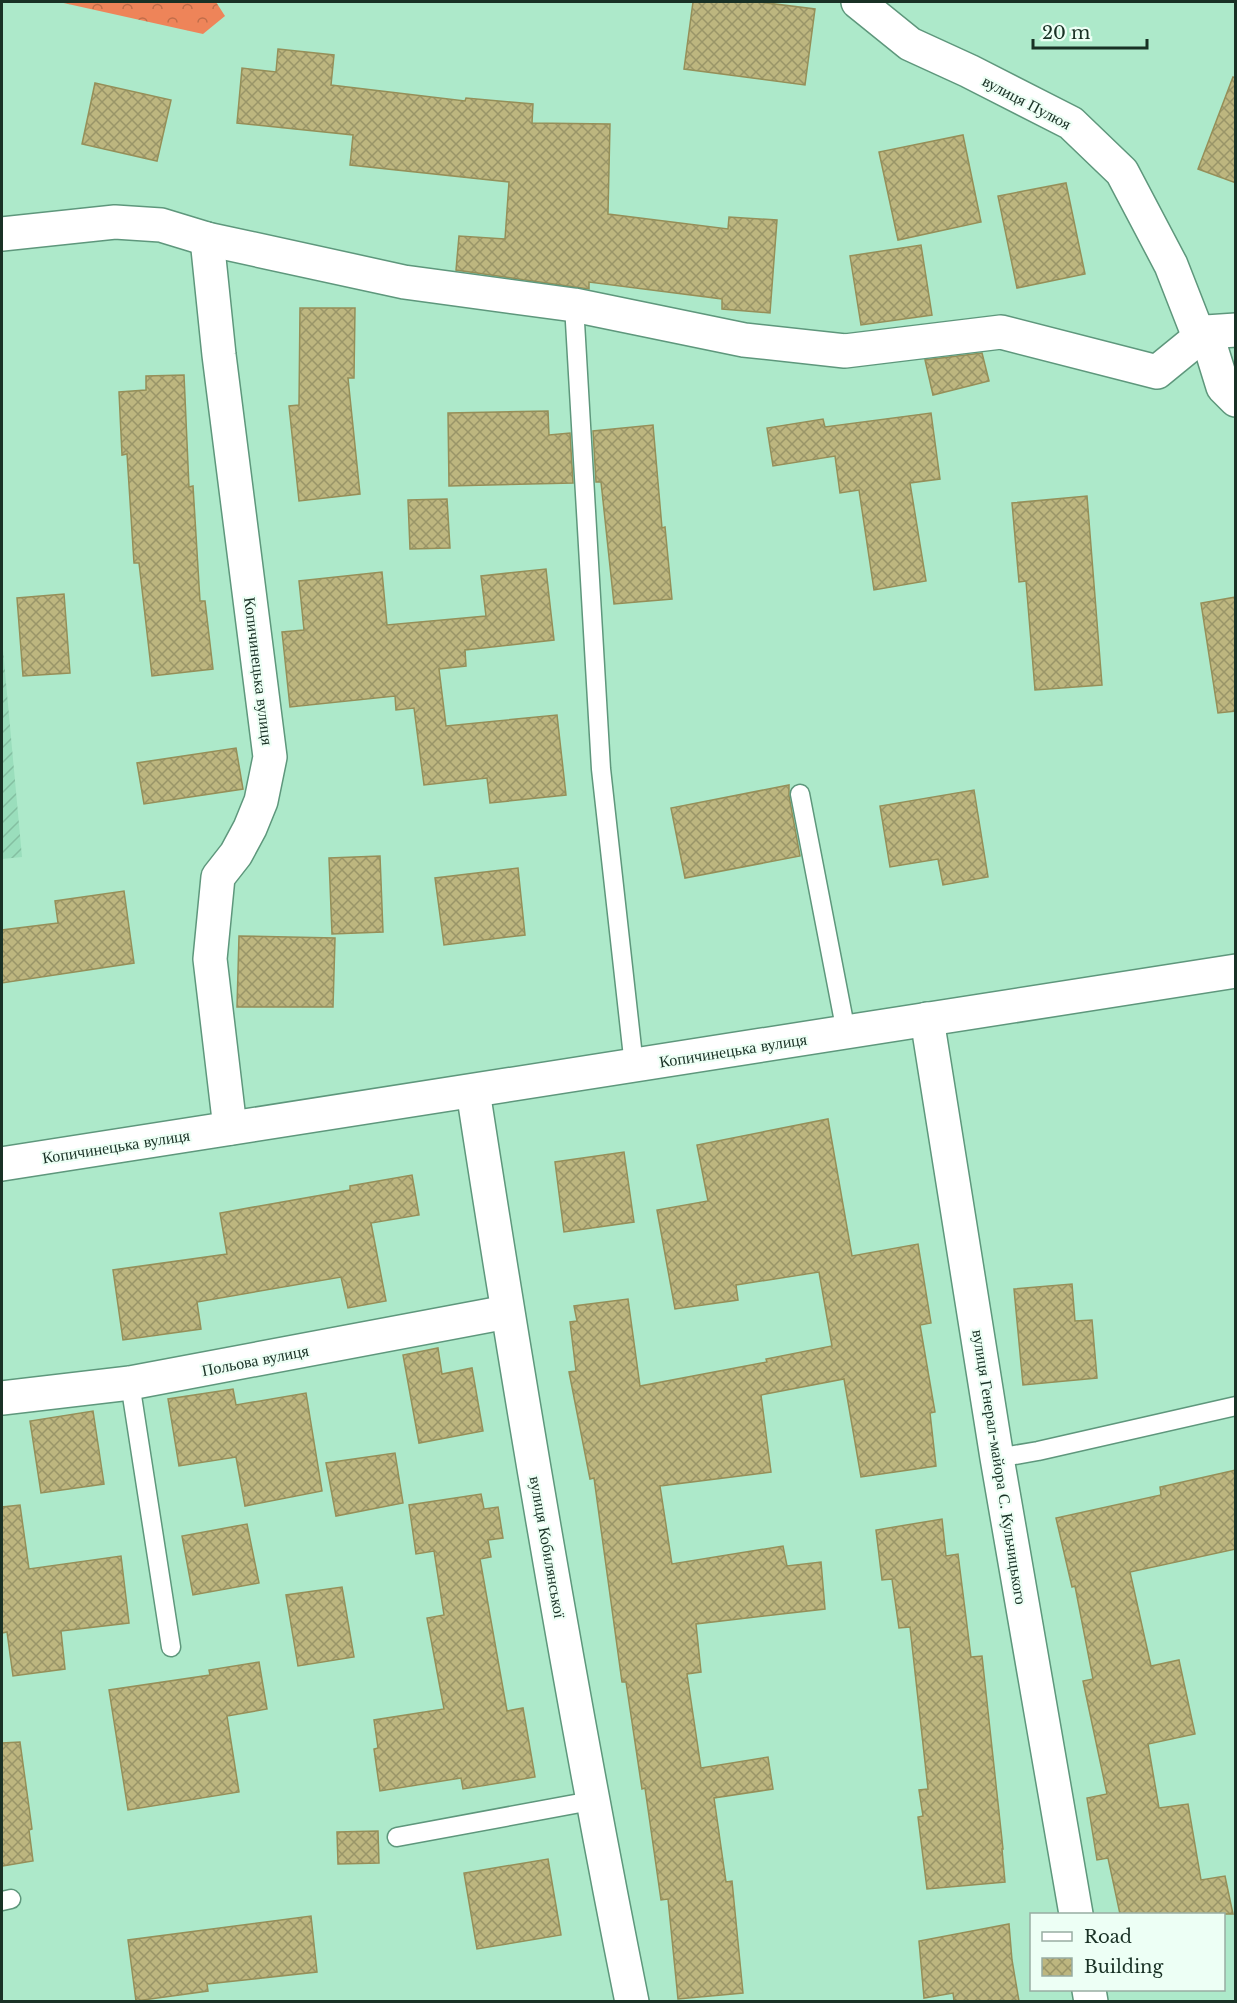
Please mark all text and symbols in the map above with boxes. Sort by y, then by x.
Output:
scale bar [1033,12,1147,50]
text: 20 m [1042,22,1090,44]
street label: вулиця Пулюя [979,70,1075,134]
street label: Копичинецька вулиця [240,596,278,747]
street label: Копичинецька вулиця [658,1028,809,1072]
street label: Копичинецька вулиця [41,1124,192,1168]
street label: вулиця Генерал-майора С. Кульчицького [968,1328,1032,1606]
street label: Польова вулиця [200,1340,311,1380]
street label: вулиця Кобилянської [526,1475,570,1620]
legend [1030,1913,1225,1991]
text: Road [1084,1926,1132,1948]
text: Building [1084,1956,1163,1978]

